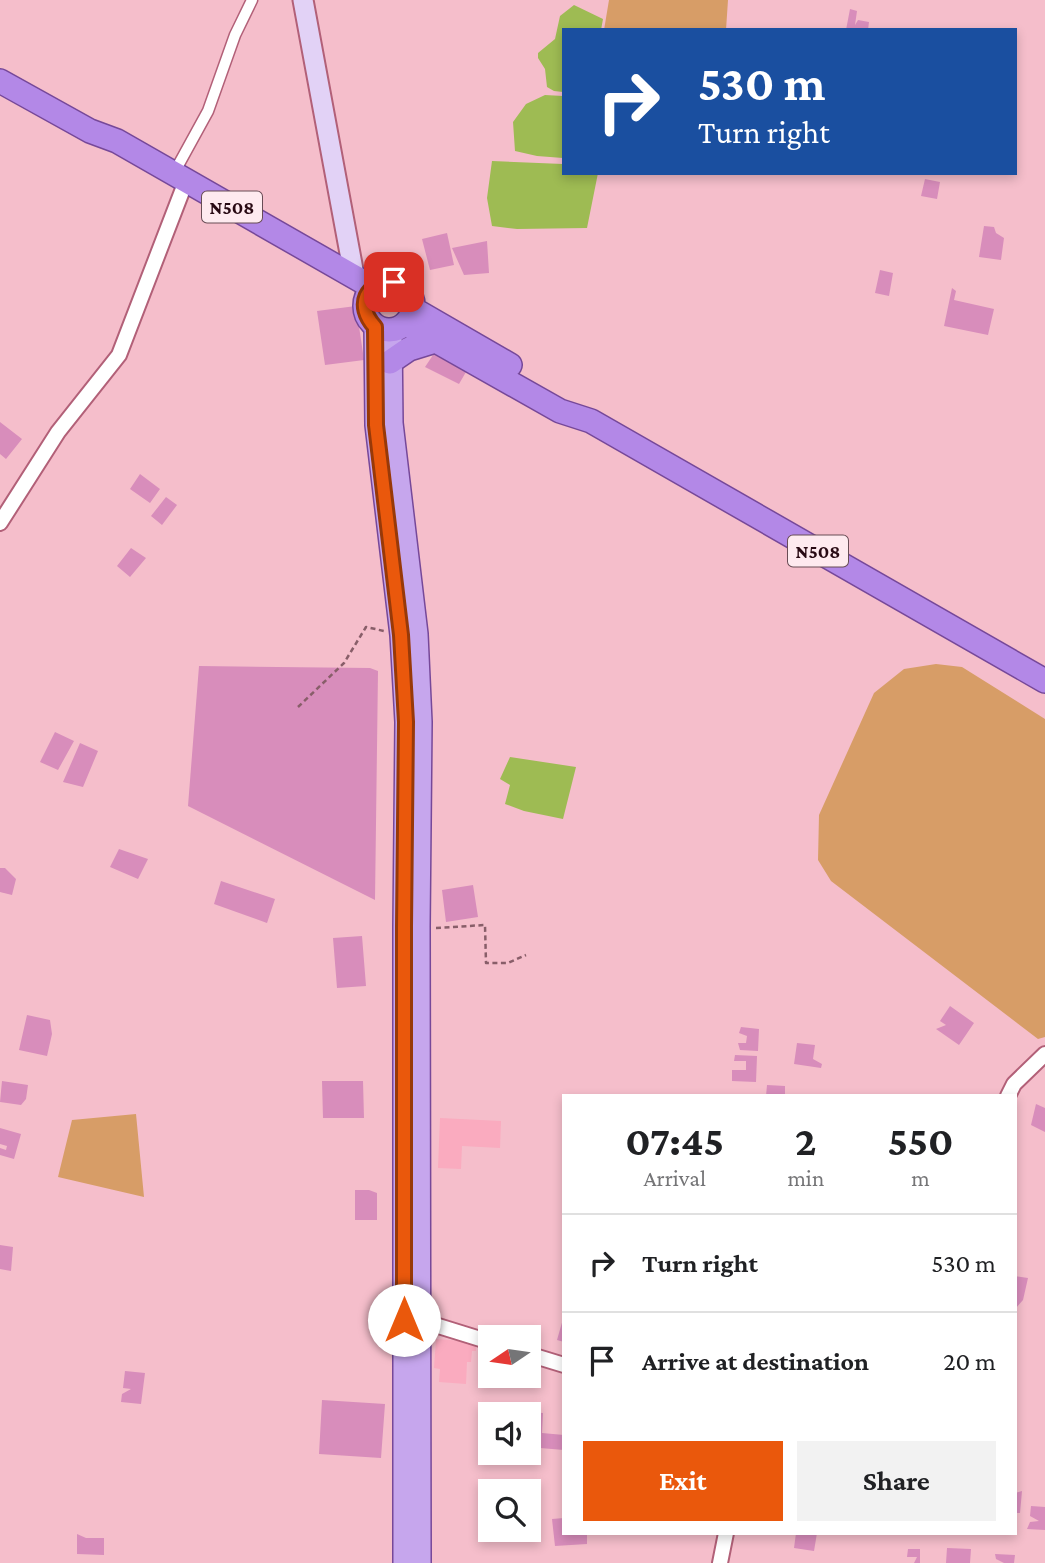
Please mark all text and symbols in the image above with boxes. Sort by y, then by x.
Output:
icon: right [583,56,674,147]
text: 530 m [698,56,825,111]
text: Turn right [698,114,830,150]
road number: N508 [202,192,262,223]
pin [364,252,424,312]
icon: arrive [375,263,413,301]
road number: N508 [788,536,848,566]
text: 07:45 [625,1117,724,1164]
text: 2 [795,1117,817,1164]
text: 550 [888,1117,954,1164]
text: Arrival [643,1165,706,1191]
text: min [787,1165,824,1191]
text: m [911,1165,930,1191]
icon: right [583,1244,621,1282]
text: Turn right [642,1249,758,1278]
text: 530 m [931,1249,996,1278]
position arrow [367,1283,441,1357]
north arrow [478,1325,541,1388]
map controls [478,1325,541,1542]
icon: arrive [583,1342,621,1380]
text: Arrive at destination [642,1347,869,1376]
text: 20 m [943,1347,996,1376]
button: sound [478,1402,541,1465]
button: Exit [583,1441,783,1521]
button: Share [797,1441,996,1521]
button: search [478,1479,541,1542]

